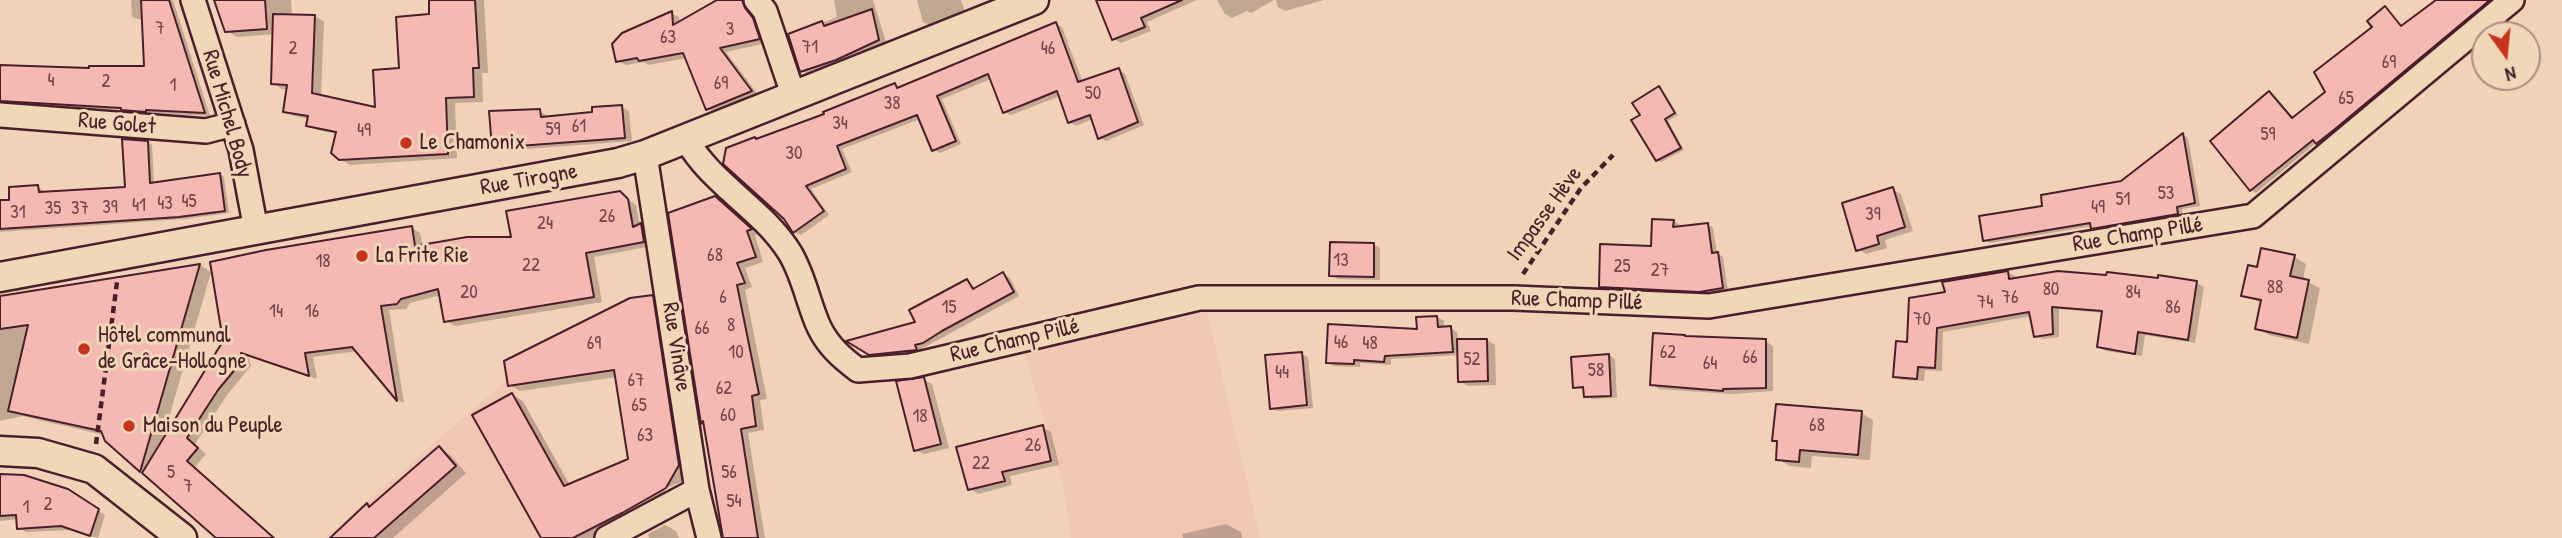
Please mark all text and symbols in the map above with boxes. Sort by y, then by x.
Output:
house number: 7 [155,18,165,40]
house number: 3 [726,19,734,41]
north arrow [2471,21,2541,91]
house number: 63 [660,27,676,49]
house number: 71 [802,37,818,59]
house number: 2 [289,38,297,60]
house number: 46 [1041,38,1055,60]
street label: Rue Michel Body [196,47,258,181]
house number: 69 [2382,52,2396,74]
text: N [2503,60,2519,88]
house number: 4 [47,70,55,92]
house number: 2 [102,71,110,93]
house number: 69 [714,73,728,95]
house number: 1 [170,75,176,97]
house number: 50 [1085,83,1101,105]
house number: 65 [2338,88,2354,110]
house number: 38 [884,93,900,115]
street label: Rue Golet [77,107,157,141]
house number: 34 [832,113,848,135]
house number: 61 [572,116,586,138]
house number: 59 [545,119,561,141]
house number: 49 [357,120,371,142]
house number: 59 [2260,124,2276,146]
place label: Le Chamonix [420,129,525,157]
marker: Le Chamonix [398,135,414,151]
house number: 30 [785,143,803,165]
street label: Rue Tirogne [478,158,580,202]
street label: Impasse Hève [1501,161,1589,267]
house number: 53 [2158,183,2174,205]
house number: 51 [2116,189,2130,211]
house number: 45 [181,191,197,213]
house number: 43 [157,193,173,215]
house number: 41 [132,195,146,217]
house number: 39 [102,197,118,219]
house number: 49 [2091,197,2105,219]
house number: 35 [45,198,61,220]
house number: 37 [71,198,89,220]
house number: 31 [10,202,26,224]
house number: 39 [1865,204,1881,226]
house number: 26 [599,206,615,228]
street label: Rue Champ Pillé [2071,211,2205,259]
house number: 24 [537,213,553,235]
place label: La Frite Rie [376,242,469,270]
house number: 68 [707,245,723,267]
marker: La Frite Rie [354,248,370,264]
house number: 13 [1333,250,1349,272]
house number: 18 [315,251,331,273]
house number: 22 [522,255,540,277]
house number: 25 [1614,256,1630,278]
house number: 27 [1651,260,1669,282]
house number: 88 [2267,277,2283,299]
house number: 80 [2043,279,2059,301]
house number: 20 [460,282,478,304]
house number: 84 [2125,282,2141,304]
street label: Rue Champ Pillé [1511,285,1643,317]
house number: 6 [719,287,727,309]
house number: 76 [2002,287,2018,309]
house number: 74 [1977,292,1993,314]
house number: 15 [942,297,956,319]
house number: 86 [2165,297,2181,319]
street label: Rue Vinâve [655,300,697,394]
house number: 14 [269,301,283,323]
house number: 16 [305,301,319,323]
house number: 70 [1913,309,1931,331]
street label: Rue Champ Pillé [948,313,1082,369]
house number: 8 [727,315,735,337]
house number: 66 [694,318,710,340]
place label: Hôtel communal de Grâce-Hollogne [98,322,247,376]
house number: 46 [1334,332,1348,354]
house number: 69 [587,333,601,355]
house number: 48 [1362,333,1378,355]
marker: Hôtel communal de Grâce-Hollogne [76,341,92,357]
house number: 10 [728,342,744,364]
house number: 62 [1660,342,1676,364]
house number: 66 [1742,347,1758,369]
house number: 52 [1464,349,1480,371]
house number: 64 [1703,353,1717,375]
house number: 58 [1588,360,1604,382]
house number: 44 [1275,362,1289,384]
house number: 67 [628,370,644,392]
house number: 62 [716,378,732,400]
house number: 65 [631,395,647,417]
house number: 60 [720,405,736,427]
house number: 18 [912,406,928,428]
place label: Maison du Peuple [143,412,283,440]
house number: 68 [1809,415,1825,437]
marker: Maison du Peuple [121,418,137,434]
house number: 63 [637,425,653,447]
house number: 26 [1025,435,1041,457]
house number: 22 [972,453,990,475]
house number: 5 [167,462,175,484]
house number: 56 [721,462,737,484]
house number: 7 [183,476,193,498]
house number: 54 [726,491,742,513]
house number: 2 [44,494,52,516]
house number: 1 [23,497,29,519]

